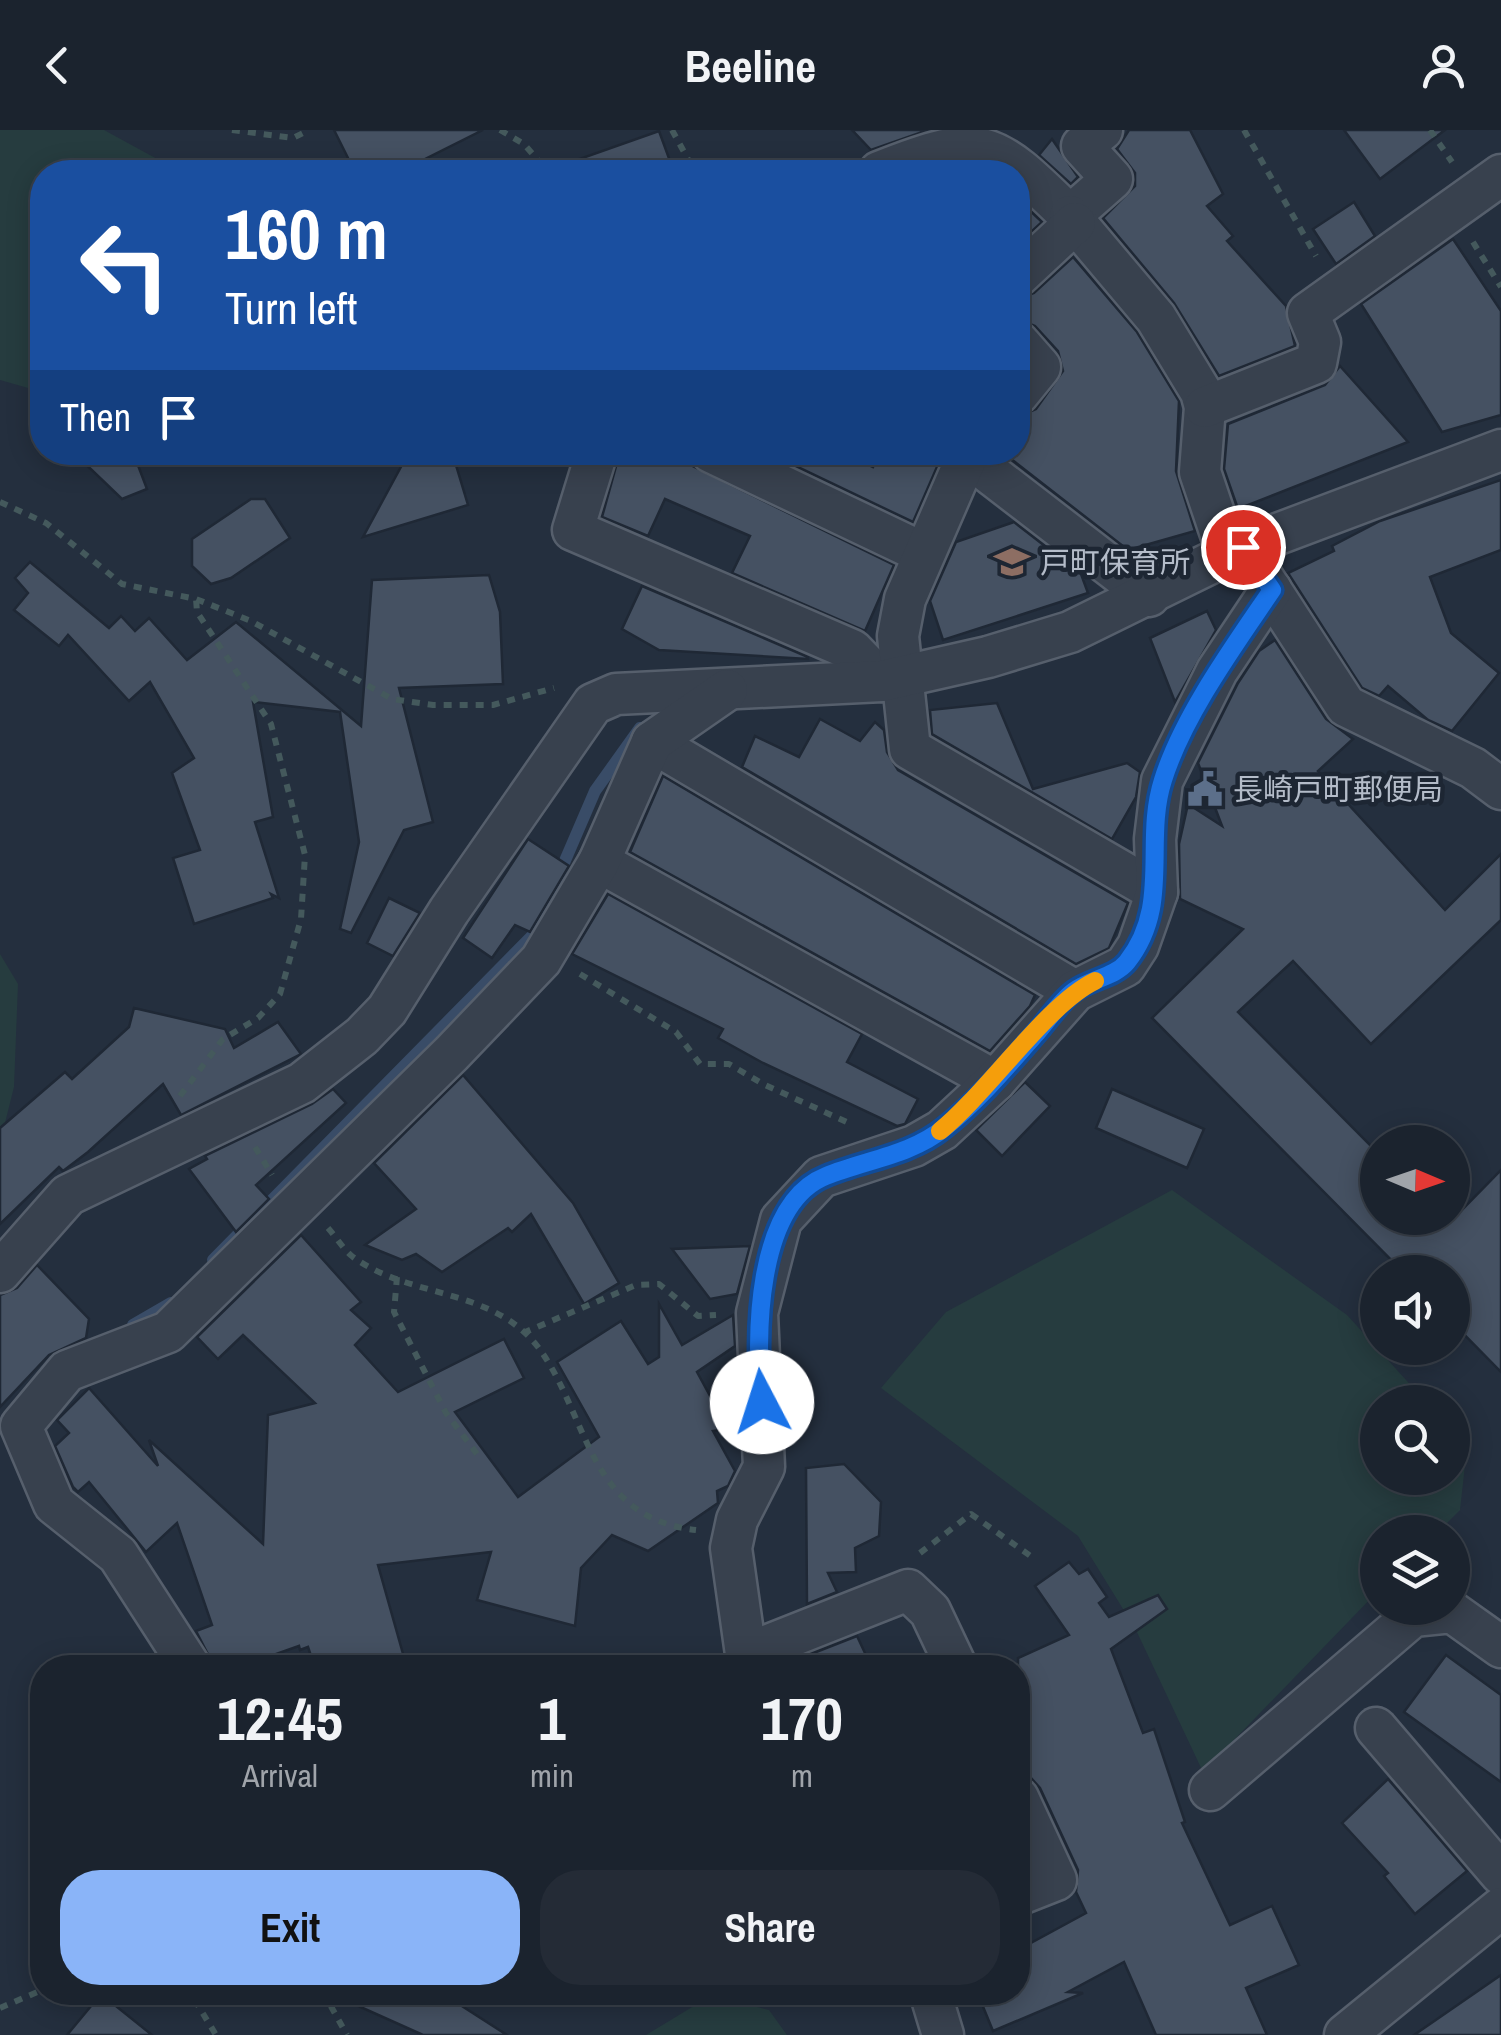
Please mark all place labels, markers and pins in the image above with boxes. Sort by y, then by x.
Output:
pin [1201,505,1286,590]
place label: 戸町保育所 [1040,542,1190,582]
school or university icon: 戸町保育所 [993,543,1031,581]
place label: 長崎戸町郵便局 [1233,769,1443,809]
public building icon: 長崎戸町郵便局 [1186,770,1224,808]

